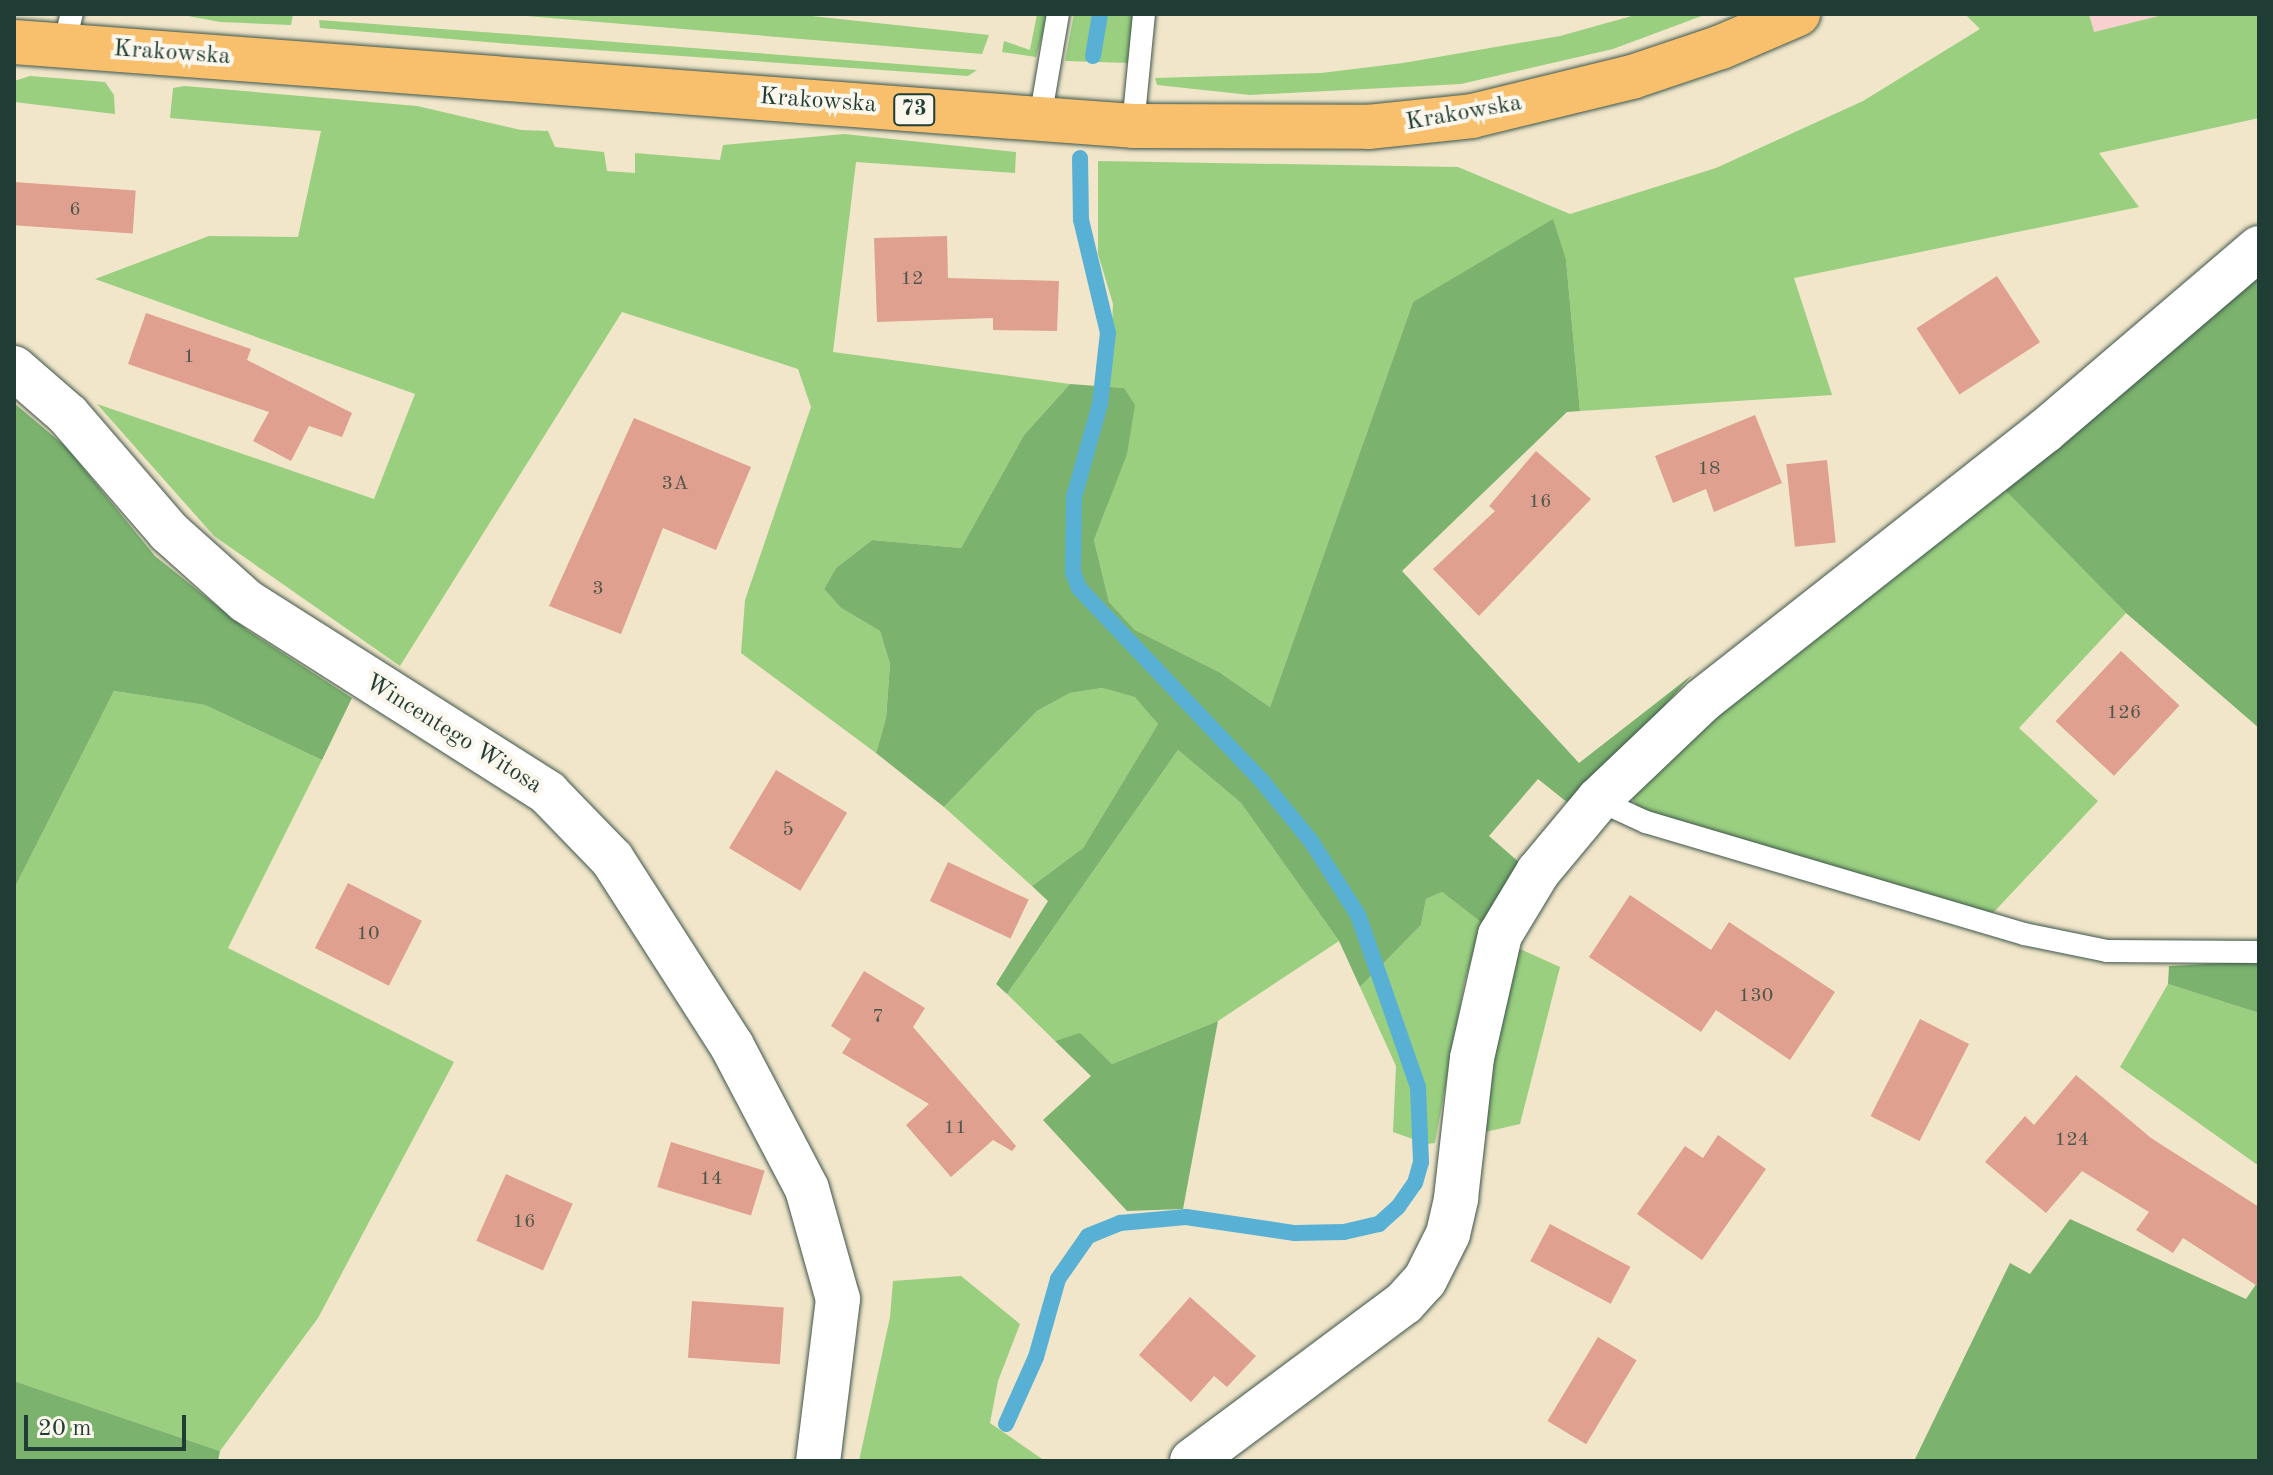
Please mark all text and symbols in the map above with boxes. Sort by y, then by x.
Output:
street label: Krakowska [113,36,231,72]
street label: Krakowska [759,84,877,120]
street label: Krakowska [1404,90,1524,138]
road number: 73 [892,92,936,128]
house number: 6 [69,198,81,222]
house number: 12 [900,267,924,291]
house number: 1 [183,345,195,369]
house number: 18 [1697,457,1721,481]
house number: 3A [662,472,688,496]
house number: 16 [1528,490,1552,514]
house number: 3 [592,577,604,601]
street label: Wincentego Witosa [359,669,547,801]
house number: 126 [2107,701,2141,725]
house number: 5 [782,818,794,842]
house number: 10 [356,922,380,946]
house number: 130 [1739,984,1773,1008]
house number: 7 [872,1005,884,1029]
house number: 11 [943,1116,967,1140]
house number: 124 [2055,1128,2089,1152]
house number: 14 [699,1167,723,1191]
house number: 16 [512,1210,536,1234]
scale bar [28,1399,190,1449]
text: 20 m [38,1417,92,1441]

